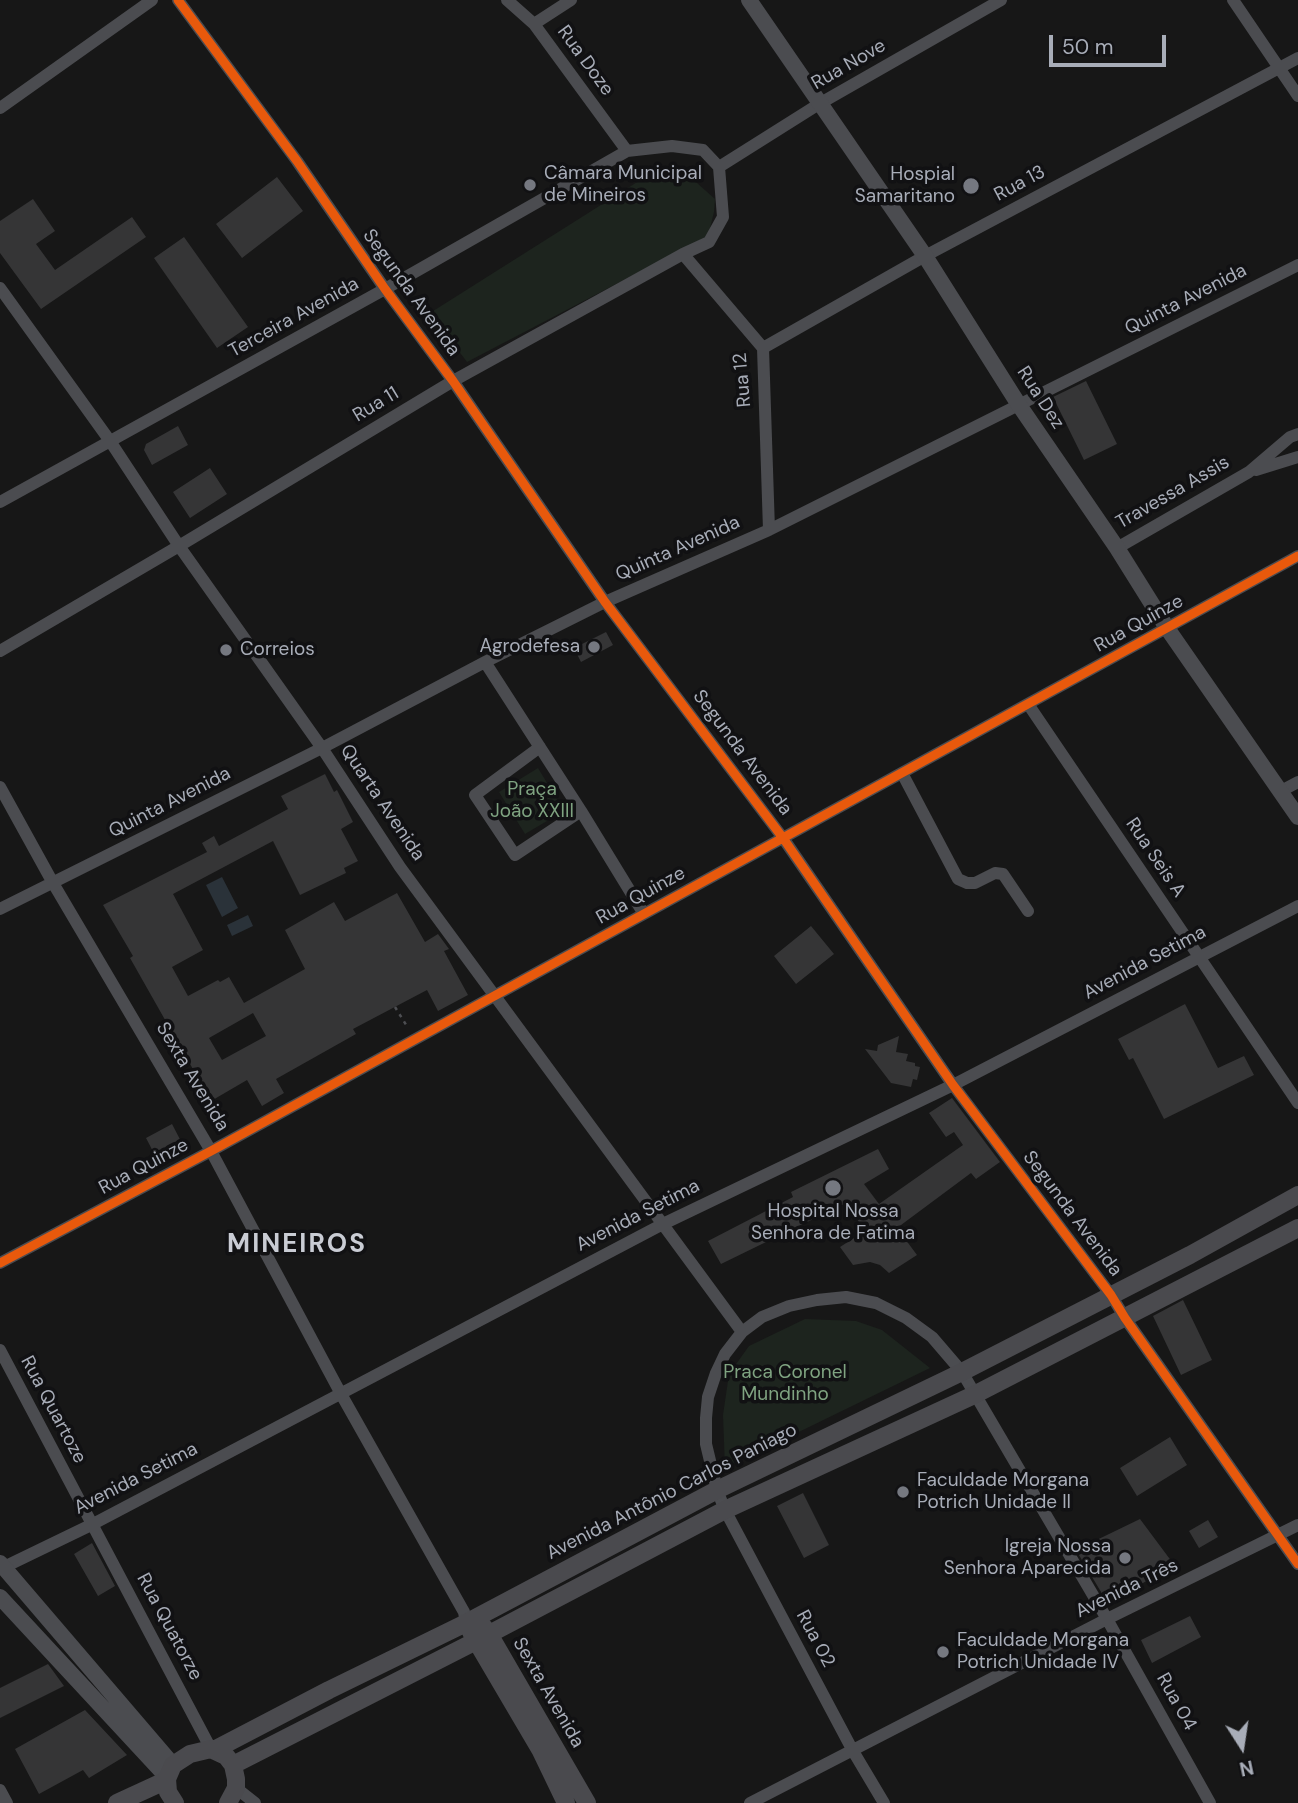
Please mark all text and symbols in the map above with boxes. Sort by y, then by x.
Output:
street label: Rua Doze [552,21,618,101]
scale bar [1053,21,1170,65]
text: 50 m [1062,33,1113,61]
street label: Rua Nove [808,35,890,95]
street label: Rua 13 [990,161,1050,207]
place label: Câmara Municipal de Mineiros [544,163,702,207]
place label: Hospial Samaritano [855,164,955,208]
marker: Hospial Samaritano [961,176,981,196]
marker: Câmara Municipal de Mineiros [522,177,538,193]
street label: Segunda Avenida [357,225,465,361]
street label: Quinta Avenida [1121,260,1251,340]
street label: Terceira Avenida [225,273,363,363]
street label: Rua 12 [729,352,757,408]
street label: Rua Dez [1011,362,1069,434]
street label: Rua 11 [349,383,403,427]
street label: Travessa Assis [1112,451,1234,535]
street label: Quinta Avenida [612,511,744,587]
street label: Rua Quinze [1091,590,1187,658]
place label: Agrodefesa [479,636,580,658]
place label: Correios [240,639,315,661]
marker: Agrodefesa [586,639,602,655]
marker: Correios [218,642,234,658]
street label: Segunda Avenida [687,686,797,820]
street label: Quarta Avenida [335,740,429,866]
street label: Quinta Avenida [105,763,235,843]
park label: Praça João XXIII [490,779,574,823]
street label: Rua Seis A [1120,814,1190,902]
street label: Rua Quinze [593,862,689,930]
street label: Avenida Setima [1080,921,1210,1005]
street label: Sexta Avenida [150,1018,234,1136]
street label: Rua Quinze [95,1134,193,1200]
street label: Segunda Avenida [1017,1147,1127,1281]
street label: Avenida Setima [572,1175,704,1257]
marker: Hospital Nossa Senhora de Fatima [823,1178,843,1198]
place label: Hospital Nossa Senhora de Fatima [751,1201,915,1245]
district label: MINEIROS [228,1229,366,1261]
street label: Rua Quartoze [15,1352,91,1468]
park label: Praca Coronel Mundinho [723,1362,847,1406]
street label: Avenida Antônio Carlos Paniago [543,1419,801,1565]
street label: Avenida Setima [70,1438,202,1520]
place label: Faculdade Morgana Potrich Unidade II [917,1470,1089,1514]
marker: Faculdade Morgana Potrich Unidade II [895,1484,911,1500]
place label: Igreja Nossa Senhora Aparecida [944,1536,1111,1580]
marker: Igreja Nossa Senhora Aparecida [1117,1550,1133,1566]
street label: Avenida Três [1072,1554,1182,1624]
street label: Rua Quatorze [131,1569,207,1685]
street label: Rua 02 [791,1607,839,1671]
place label: Faculdade Morgana Potrich Unidade IV [957,1630,1129,1674]
street label: Sexta Avenida [507,1634,589,1752]
marker: Faculdade Morgana Potrich Unidade IV [935,1644,951,1660]
street label: Rua 04 [1151,1669,1201,1735]
north arrow [1207,1712,1277,1782]
text: N [1237,1754,1256,1782]

